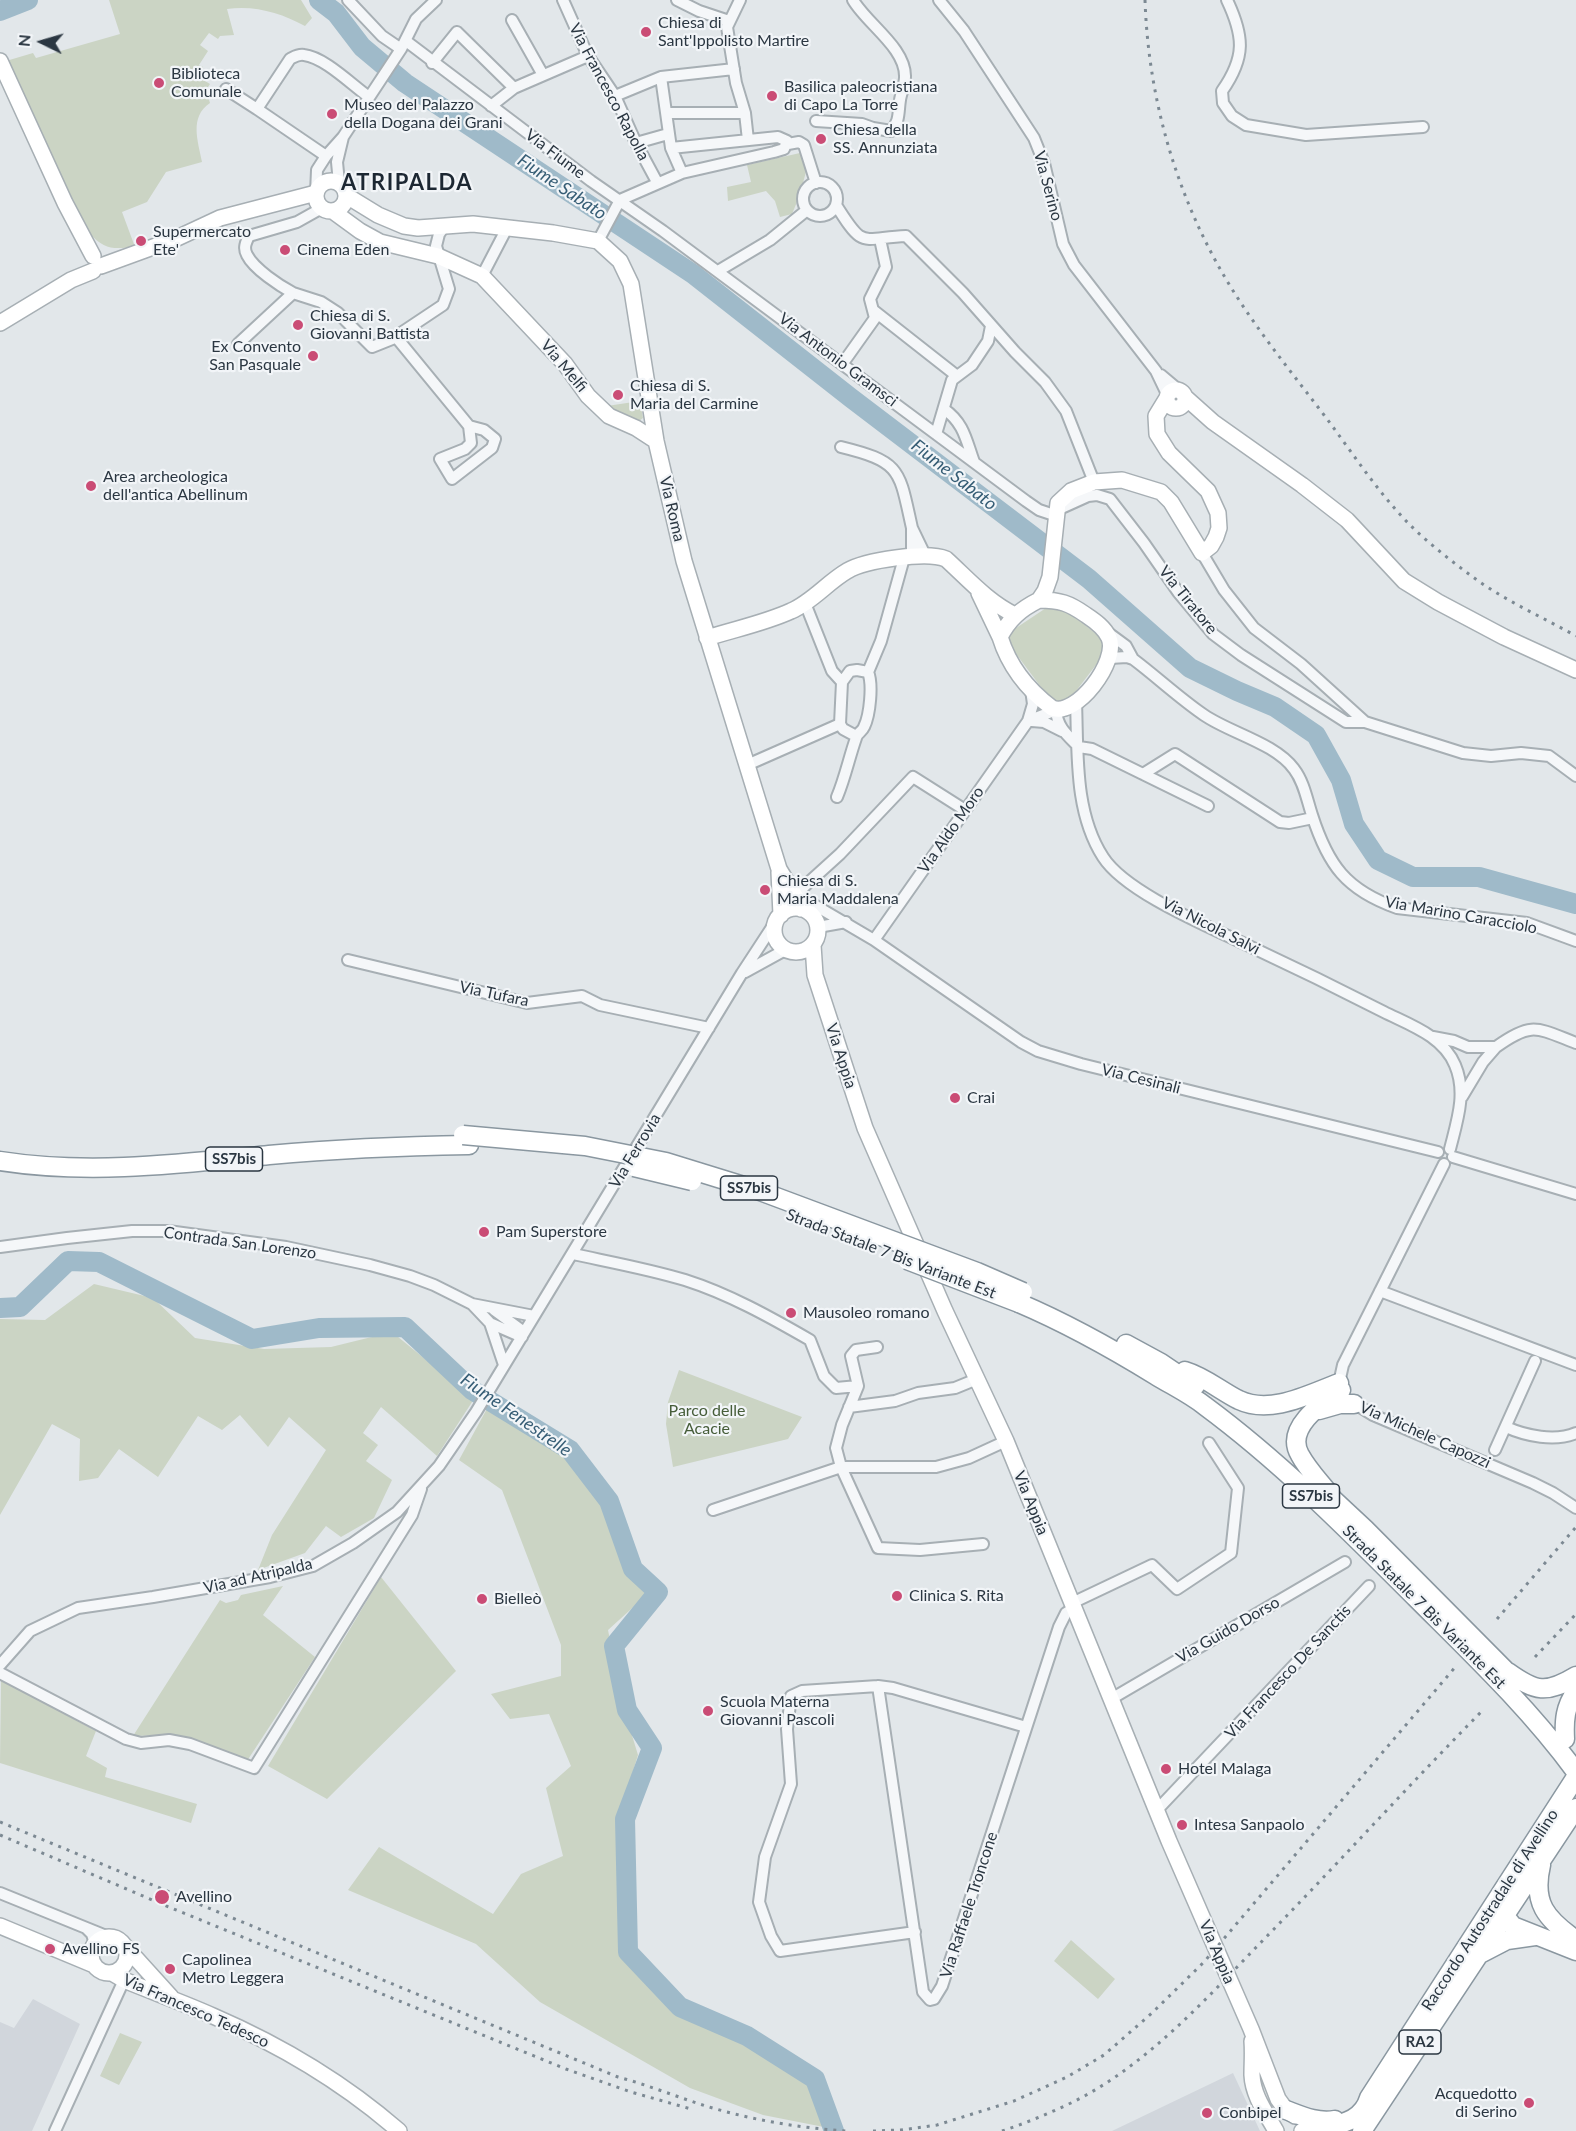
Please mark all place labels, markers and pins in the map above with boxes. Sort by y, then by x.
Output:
place label: Chiesa di Sant'Ippolisto Martire [658,13,809,51]
marker: Chiesa di Sant'Ippolisto Martire [639,25,653,39]
place label: Biblioteca Comunale [171,64,242,102]
marker: Biblioteca Comunale [152,76,166,90]
place label: Basilica paleocristiana di Capo La Torre [784,77,937,115]
marker: Basilica paleocristiana di Capo La Torre [765,89,779,103]
place label: Museo del Palazzo della Dogana dei Grani [344,95,503,133]
marker: Museo del Palazzo della Dogana dei Grani [325,107,339,121]
place label: Chiesa della SS. Annunziata [833,120,937,158]
marker: Chiesa della SS. Annunziata [814,132,828,146]
place label: Supermercato Ete' [153,222,251,260]
marker: Supermercato Ete' [134,234,148,248]
place label: Cinema Eden [297,240,389,260]
marker: Cinema Eden [278,243,292,257]
place label: Chiesa di S. Giovanni Battista [310,306,430,344]
marker: Chiesa di S. Giovanni Battista [291,318,305,332]
place label: Ex Convento San Pasquale [209,337,301,375]
marker: Ex Convento San Pasquale [306,349,320,363]
place label: Chiesa di S. Maria del Carmine [630,376,758,414]
marker: Chiesa di S. Maria del Carmine [611,388,625,402]
place label: Area archeologica dell'antica Abellinum [103,467,248,505]
marker: Area archeologica dell'antica Abellinum [84,479,98,493]
place label: Chiesa di S. Maria Maddalena [777,871,899,909]
marker: Chiesa di S. Maria Maddalena [758,883,772,897]
place label: Crai [967,1088,995,1108]
marker: Crai [948,1091,962,1105]
place label: Pam Superstore [496,1222,607,1242]
marker: Pam Superstore [477,1225,491,1239]
place label: Mausoleo romano [803,1303,930,1323]
marker: Mausoleo romano [784,1306,798,1320]
place label: Clinica S. Rita [909,1586,1004,1606]
place label: Bielleò [494,1589,542,1609]
marker: Clinica S. Rita [890,1589,904,1603]
marker: Bielleò [475,1592,489,1606]
place label: Scuola Materna Giovanni Pascoli [720,1692,835,1730]
marker: Scuola Materna Giovanni Pascoli [701,1704,715,1718]
place label: Hotel Malaga [1178,1759,1271,1779]
marker: Hotel Malaga [1159,1762,1173,1776]
place label: Intesa Sanpaolo [1194,1815,1305,1835]
marker: Intesa Sanpaolo [1175,1818,1189,1832]
place label: Avellino [176,1887,232,1907]
marker: Avellino [153,1888,171,1906]
place label: Avellino FS [62,1939,140,1959]
marker: Avellino FS [43,1942,57,1956]
place label: Capolinea Metro Leggera [182,1950,284,1988]
marker: Capolinea Metro Leggera [163,1962,177,1976]
place label: Acquedotto di Serino [1435,2084,1517,2122]
marker: Acquedotto di Serino [1522,2096,1536,2110]
place label: Conbipel [1219,2103,1282,2123]
marker: Conbipel [1200,2106,1214,2120]

